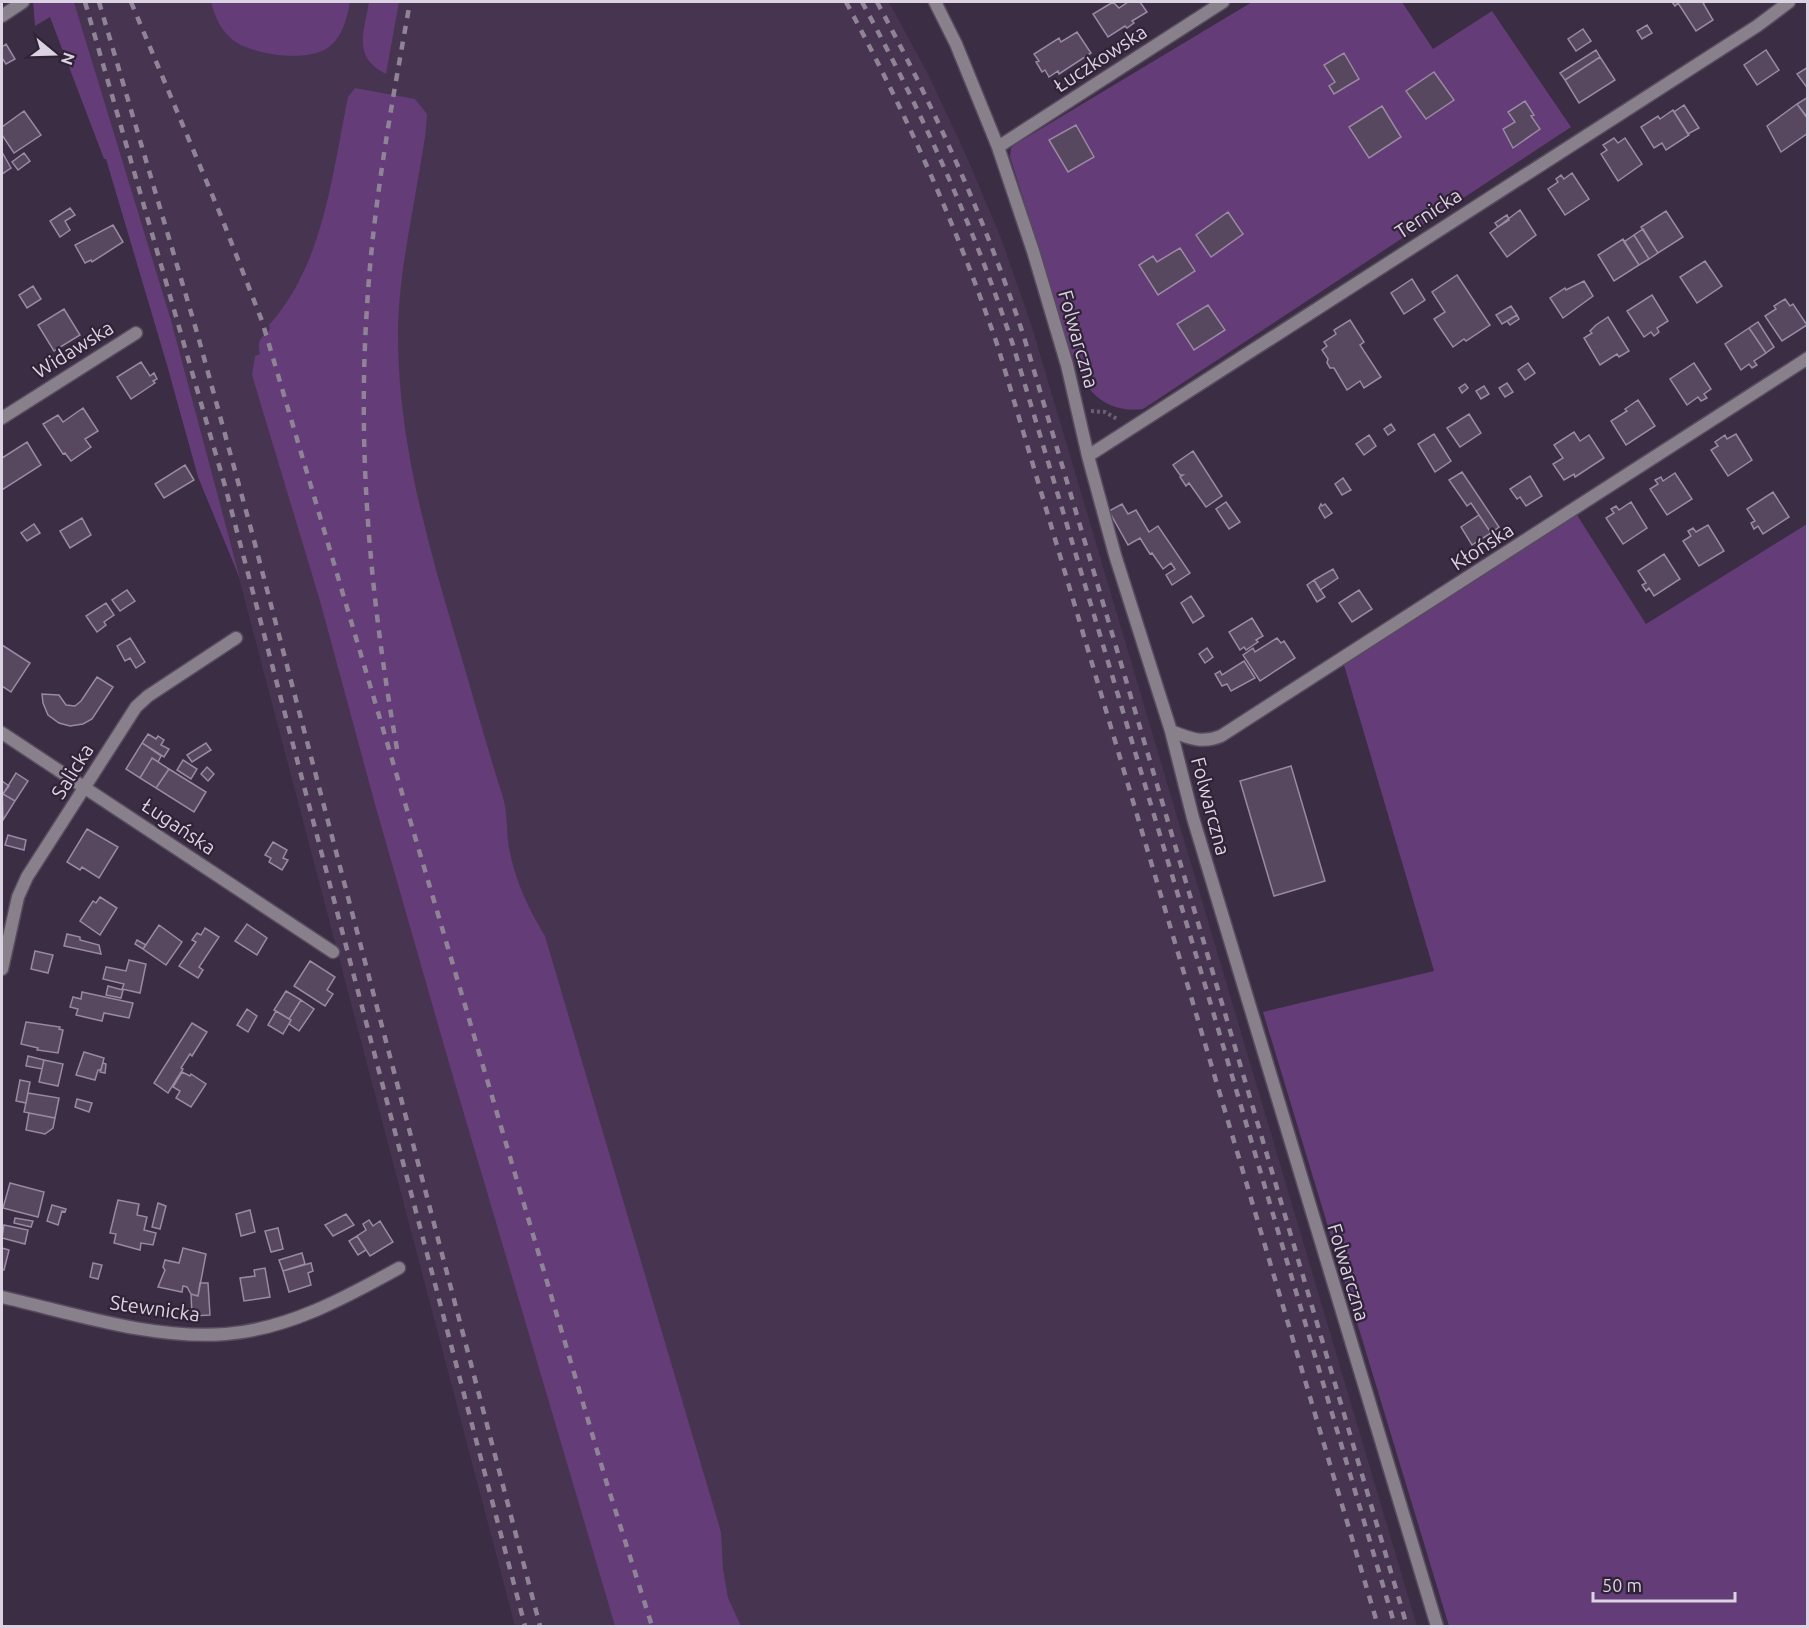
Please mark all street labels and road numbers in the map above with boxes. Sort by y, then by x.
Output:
street label: Łuczkowska [1049,19,1151,97]
street label: Ternicka [1390,183,1466,243]
street label: Folwarczna [1054,287,1104,391]
street label: Widawska [29,315,117,383]
street label: Kłońska [1447,517,1517,575]
street label: Salicka [46,739,98,803]
street label: Folwarczna [1187,754,1235,858]
street label: Ługańska [138,793,220,859]
street label: Folwarczna [1323,1220,1375,1324]
street label: Stewnicka [108,1290,202,1326]

